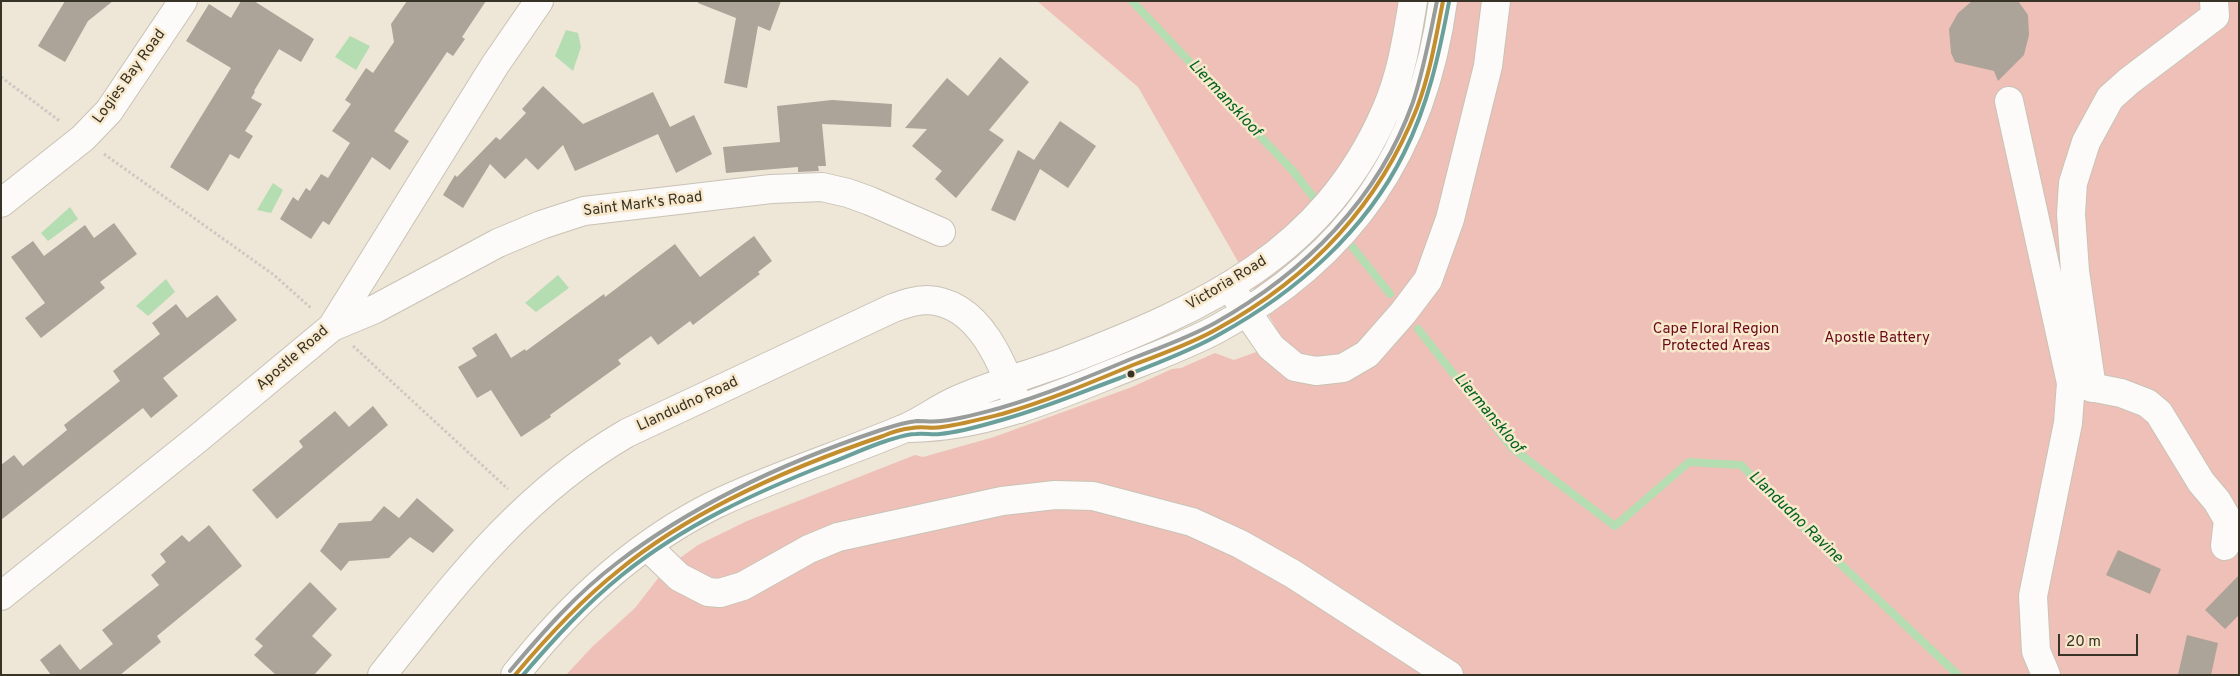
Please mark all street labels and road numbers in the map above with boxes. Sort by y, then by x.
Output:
street label: Logies Bay Road [90,27,170,127]
street label: Saint Mark's Road [582,189,704,221]
street label: Victoria Road [1184,253,1270,315]
street label: Apostle Road [253,323,333,395]
street label: Llandudno Road [635,374,741,436]

